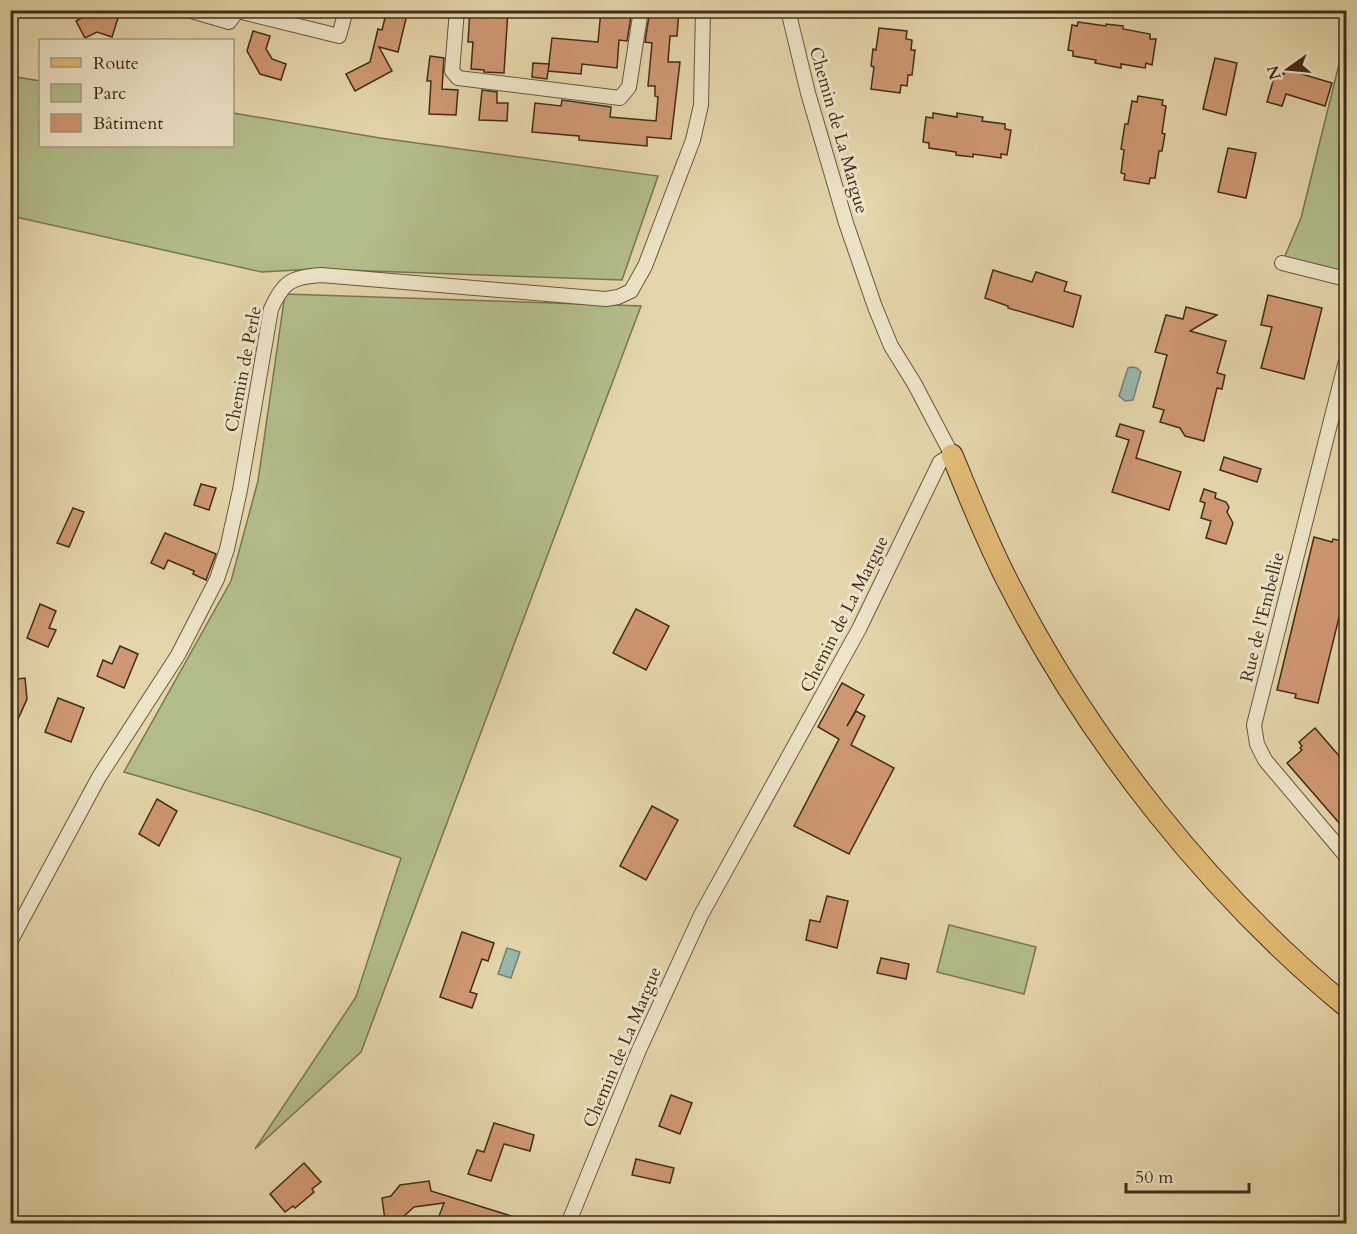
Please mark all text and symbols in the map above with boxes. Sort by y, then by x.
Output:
legend [39,39,234,147]
north arrow [1258,39,1318,99]
street label: Chemin de La Margue [803,44,874,217]
text: Route [93,51,139,76]
text: N [1262,63,1287,82]
text: Parc [93,81,126,106]
text: Bâtiment [93,111,163,136]
street label: Chemin de Perle [219,304,268,434]
street label: Chemin de La Margue [794,532,895,697]
street label: Rue de l'Embellie [1234,549,1291,685]
street label: Chemin de La Margue [577,963,668,1132]
scale bar [1126,1156,1249,1194]
text: 50 m [1135,1165,1174,1190]

